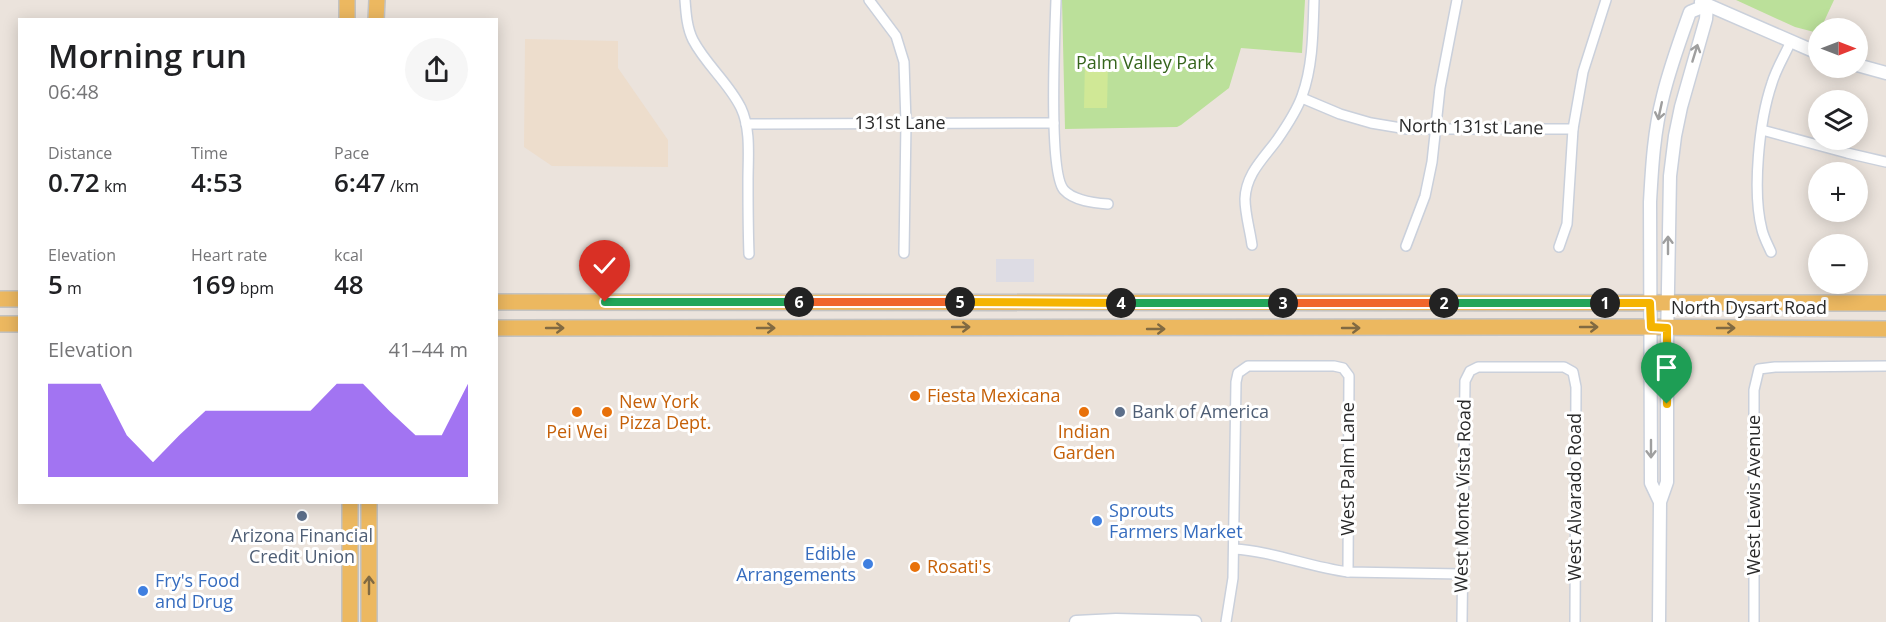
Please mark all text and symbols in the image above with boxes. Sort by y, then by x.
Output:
north arrow [1808,18,1868,78]
map controls [1808,18,1868,294]
text: Morning run [48,33,247,78]
button: share [405,38,468,101]
one-way arrow [1691,44,1702,63]
park label: Palm Valley Park [1076,50,1215,74]
text: 06:48 [48,78,99,105]
button: layers [1808,90,1868,150]
one-way arrow [1654,101,1665,120]
street label: 131st Lane [854,110,946,134]
street label: North 131st Lane [1398,113,1544,139]
text: Distance [48,142,112,164]
text: Time [191,142,228,164]
text: Pace [334,142,369,164]
button: + [1808,162,1868,222]
text: 0.72 [48,164,100,200]
text: 4:53 [191,164,243,200]
text: 6:47 [334,164,386,200]
text: km [100,175,127,197]
text: /km [386,175,419,197]
button: − [1808,234,1868,294]
one-way arrow [1663,235,1674,255]
pin [579,240,630,302]
text: Elevation [48,244,116,266]
text: Heart rate [191,244,267,266]
text: kcal [334,244,363,266]
icon: check [588,249,621,282]
text: 5 [48,266,63,302]
text: 169 [191,266,236,302]
text: 48 [334,266,364,302]
text: m [63,277,82,299]
text: bpm [236,277,274,299]
pin: 6 [784,287,814,317]
pin: 5 [945,287,975,317]
pin: 4 [1106,288,1136,318]
pin: 3 [1268,288,1298,318]
pin: 2 [1429,288,1459,318]
pin: 1 [1590,288,1620,318]
text: 6 [794,291,804,313]
text: 5 [955,291,965,313]
text: 4 [1116,292,1126,314]
text: 3 [1278,292,1288,314]
text: 2 [1439,292,1449,314]
text: 1 [1600,292,1610,314]
street label: North Dysart Road [1671,295,1827,319]
one-way arrow [1579,321,1599,333]
one-way arrow [544,322,564,334]
one-way arrow [756,322,776,334]
one-way arrow [951,322,971,333]
one-way arrow [1341,322,1361,334]
one-way arrow [1715,322,1735,334]
one-way arrow [1146,323,1166,335]
text: Elevation [48,336,133,363]
text: 41–44 m [389,336,468,363]
pin [1641,342,1692,404]
icon: arrive [1650,351,1683,384]
place label: Fiesta Mexicana [927,383,1061,407]
place label: New York Pizza Dept. [619,389,711,434]
marker: Fiesta Mexicana [908,389,922,403]
place label: Bank of America [1132,399,1269,423]
street label: West Monte Vista Road [1448,399,1476,593]
street label: West Palm Lane [1335,402,1359,536]
marker: Pei Wei [570,405,584,419]
marker: New York Pizza Dept. [600,405,614,419]
marker: Indian Garden [1077,405,1091,419]
marker: Bank of America [1113,405,1127,419]
street label: West Alvarado Road [1562,413,1586,581]
street label: West Lewis Avenue [1741,415,1765,575]
place label: Pei Wei [546,419,608,443]
place label: Indian Garden [1053,419,1115,464]
one-way arrow [1645,438,1657,458]
place label: Sprouts Farmers Market [1109,498,1243,543]
marker: Arizona Financial Credit Union [295,509,309,523]
marker: Sprouts Farmers Market [1090,514,1104,528]
place label: Arizona Financial Credit Union [231,523,373,568]
place label: Edible Arrangements [736,541,856,586]
place label: Rosati's [927,554,991,578]
marker: Edible Arrangements [861,557,875,571]
marker: Rosati's [908,560,922,574]
place label: Fry's Food and Drug [155,568,240,613]
one-way arrow [363,575,375,595]
marker: Fry's Food and Drug [136,584,150,598]

